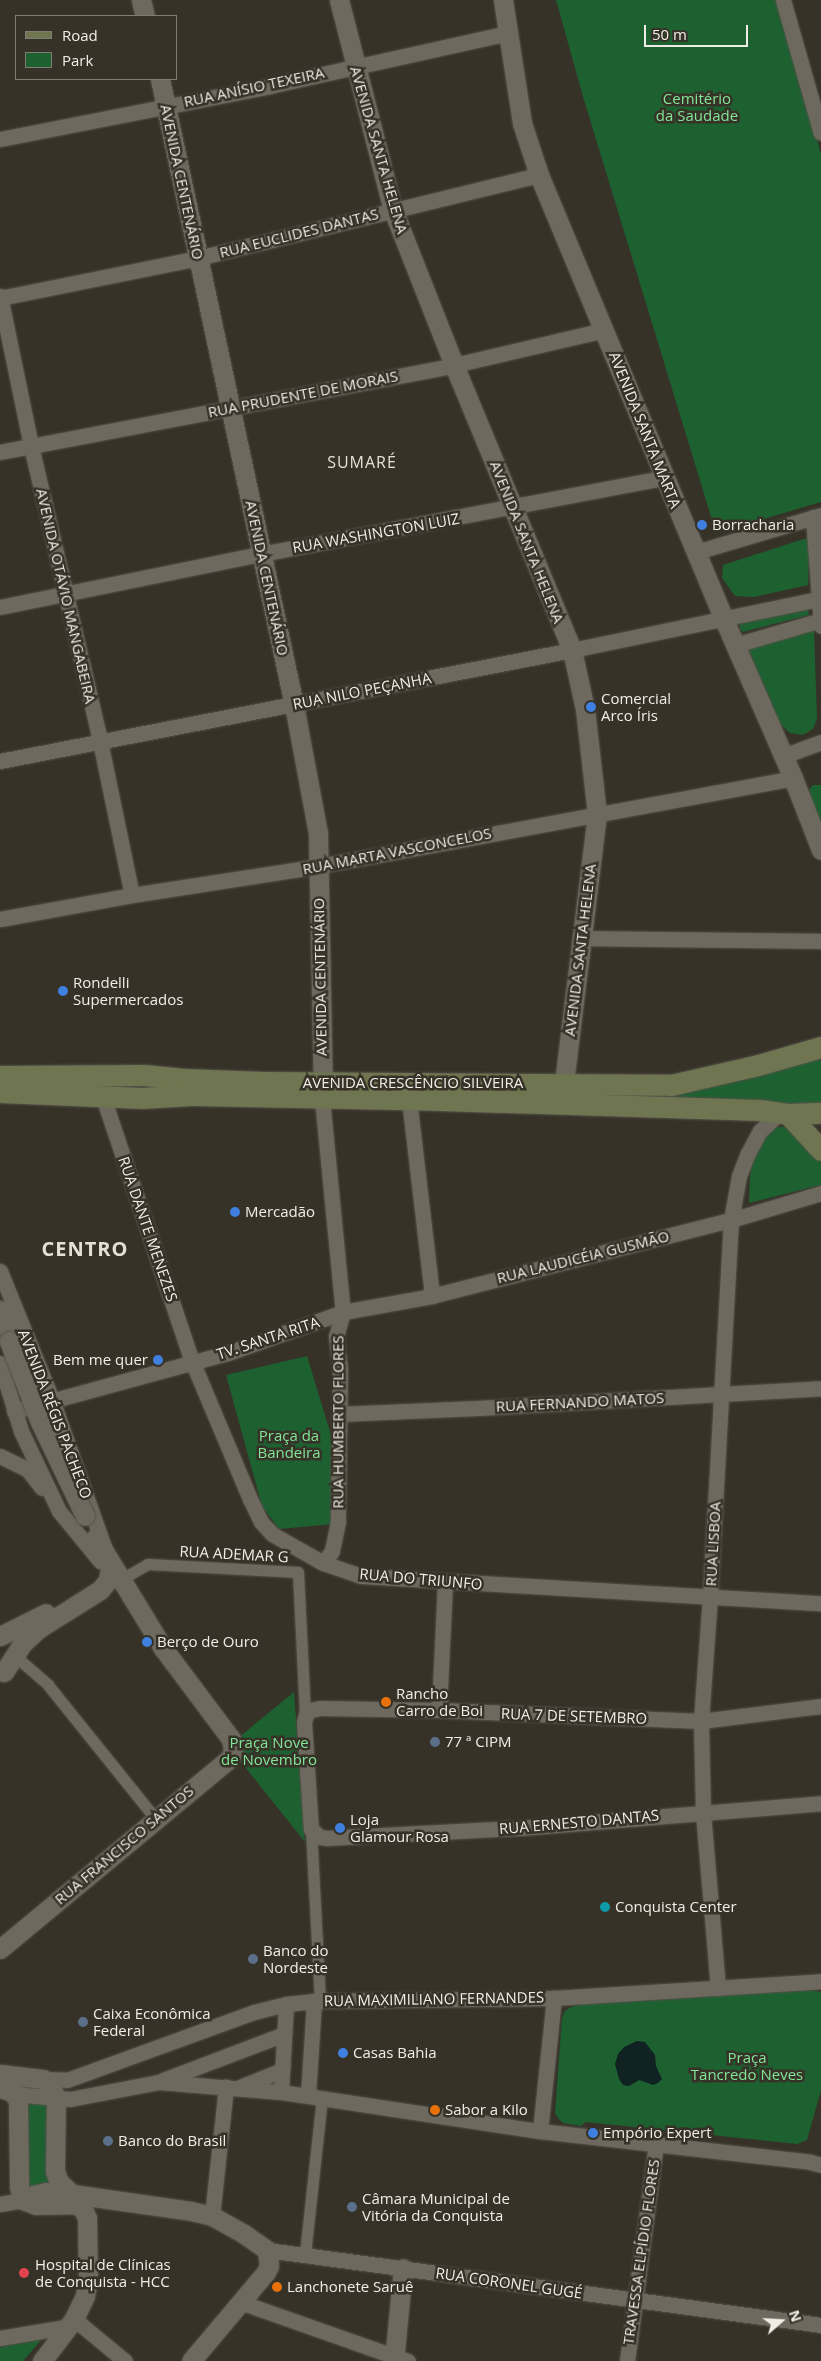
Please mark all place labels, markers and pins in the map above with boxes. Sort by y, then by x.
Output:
place label: Borracharia [712,516,794,534]
marker: Borracharia [696,519,708,531]
place label: Comercial Arco Íris [601,689,671,724]
marker: Comercial Arco Íris [585,701,597,713]
place label: Rondelli Supermercados [73,973,183,1008]
marker: Rondelli Supermercados [57,985,69,997]
place label: Mercadão [245,1203,315,1221]
marker: Mercadão [229,1206,241,1218]
place label: Bem me quer [53,1351,148,1369]
marker: Bem me quer [152,1354,164,1366]
place label: Berço de Ouro [157,1633,259,1651]
marker: Berço de Ouro [141,1636,153,1648]
place label: Rancho Carro de Boi [396,1684,483,1719]
marker: Rancho Carro de Boi [380,1696,392,1708]
place label: 77 ª CIPM [445,1733,511,1751]
marker: 77 ª CIPM [429,1736,441,1748]
place label: Loja Glamour Rosa [350,1810,449,1845]
marker: Loja Glamour Rosa [334,1822,346,1834]
place label: Conquista Center [615,1898,737,1916]
marker: Conquista Center [599,1901,611,1913]
place label: Banco do Nordeste [263,1941,329,1976]
marker: Banco do Nordeste [247,1953,259,1965]
place label: Caixa Econômica Federal [93,2004,211,2039]
marker: Caixa Econômica Federal [77,2016,89,2028]
place label: Casas Bahia [353,2044,437,2062]
marker: Casas Bahia [337,2047,349,2059]
place label: Sabor a Kilo [445,2101,528,2119]
marker: Sabor a Kilo [429,2104,441,2116]
place label: Empório Expert [603,2124,712,2142]
marker: Empório Expert [587,2127,599,2139]
place label: Banco do Brasil [118,2132,226,2150]
marker: Banco do Brasil [102,2135,114,2147]
place label: Câmara Municipal de Vitória da Conquista [362,2189,510,2224]
marker: Câmara Municipal de Vitória da Conquista [346,2201,358,2213]
place label: Hospital de Clínicas de Conquista - HCC [35,2255,171,2290]
marker: Hospital de Clínicas de Conquista - HCC [17,2266,31,2280]
place label: Lanchonete Saruê [287,2278,413,2296]
marker: Lanchonete Saruê [271,2281,283,2293]

